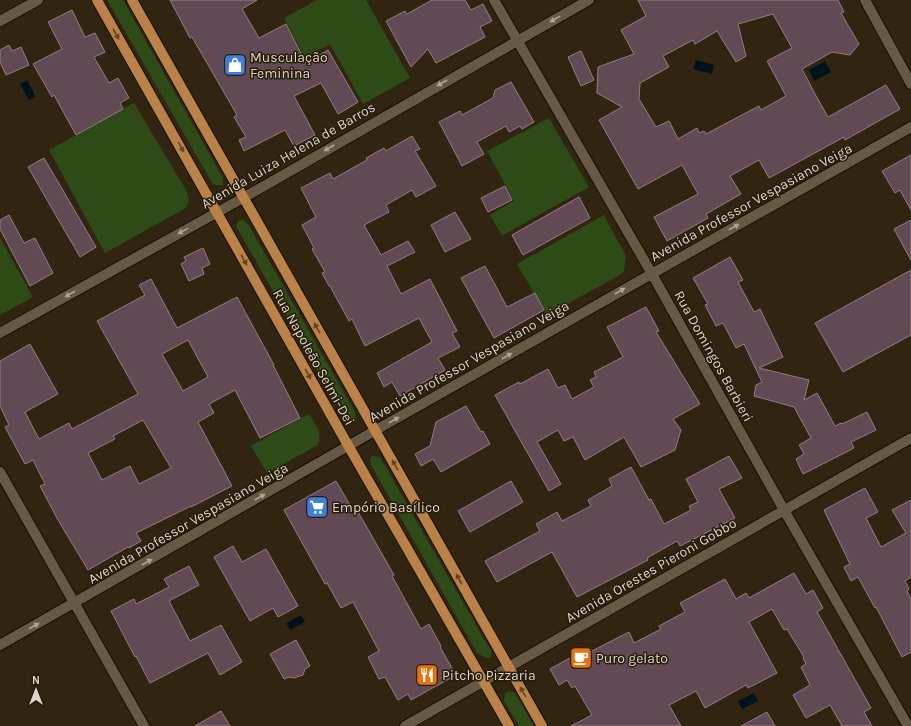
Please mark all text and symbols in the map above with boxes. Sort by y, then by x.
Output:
one-way arrow [549,16,561,22]
one-way arrow [113,28,120,40]
place label: Musculação Feminina [250,49,328,82]
shop icon: Musculação Feminina [222,52,248,78]
one-way arrow [436,80,448,87]
street label: Avenida Luiza Helena de Barros [198,99,378,212]
street label: Avenida Professor Vespasiano Veiga [647,140,855,265]
one-way arrow [177,141,184,153]
one-way arrow [323,145,335,152]
one-way arrow [728,224,740,231]
one-way arrow [177,227,189,234]
one-way arrow [241,254,248,266]
street label: Rua Napoleão Selmi-Dei [269,286,358,428]
one-way arrow [615,288,626,295]
street label: Rua Domingos Barbieri [670,288,757,425]
one-way arrow [64,290,76,297]
street label: Avenida Professor Vespasiano Veiga [366,297,572,426]
one-way arrow [314,322,321,334]
one-way arrow [502,352,513,359]
one-way arrow [304,368,311,380]
one-way arrow [388,416,400,423]
street label: Avenida Professor Vespasiano Veiga [85,459,291,588]
one-way arrow [392,460,399,471]
one-way arrow [254,494,266,501]
supermarket icon: Empório Basílico [304,494,330,520]
place label: Empório Basílico [332,499,440,516]
street label: Avenida Orestes Pieroni Gobbo [563,514,740,626]
one-way arrow [141,559,153,566]
one-way arrow [455,573,462,585]
one-way arrow [28,623,40,630]
cafe icon: Puro gelato [568,645,594,671]
place label: Puro gelato [596,650,668,667]
restaurant icon: Pitcho Pizzaria [414,662,440,688]
place label: Pitcho Pizzaria [442,667,536,684]
north arrow [16,670,56,710]
text: N [32,674,40,687]
one-way arrow [519,686,526,698]

